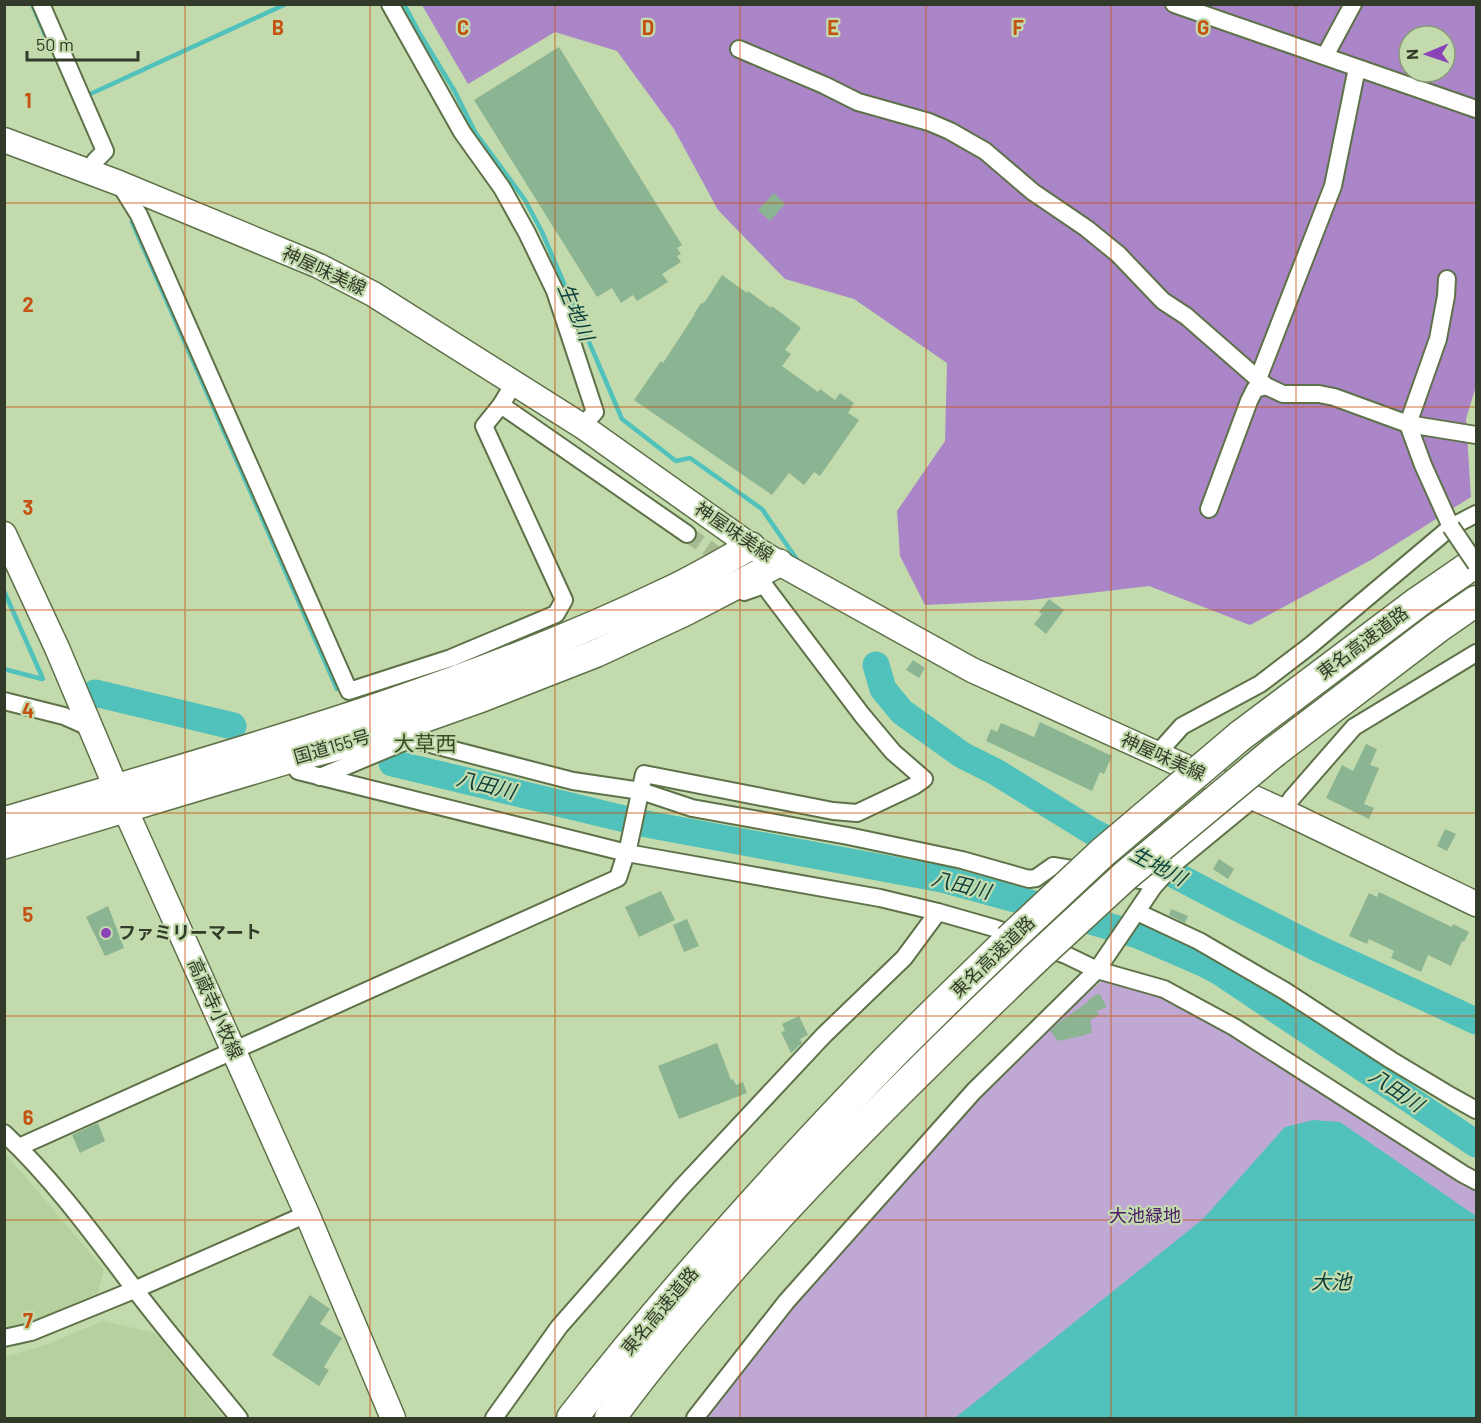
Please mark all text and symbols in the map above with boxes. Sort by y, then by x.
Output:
text: B [272,15,284,39]
text: C [457,15,469,39]
text: D [642,15,654,39]
text: E [827,15,839,39]
text: F [1012,15,1024,39]
text: G [1197,15,1209,39]
scale bar [27,24,138,62]
north arrow [1397,24,1457,84]
text: 50 m [36,33,74,55]
text: N [1402,49,1421,60]
text: 1 [24,88,32,112]
street label: 神屋味美線 [279,241,370,299]
water label: 生地川 [554,279,600,346]
text: 2 [22,292,34,316]
text: 3 [23,495,33,519]
street label: 神屋味美線 [691,497,778,565]
street label: 東名高速道路 [1313,601,1412,683]
text: 4 [22,698,34,722]
street label: 国道155号 [291,725,373,767]
street label: 神屋味美線 [1118,728,1209,784]
district label: 大草西 [394,730,457,755]
water label: 八田川 [454,765,520,803]
water label: 生地川 [1126,840,1192,891]
water label: 八田川 [929,865,995,903]
text: 5 [23,902,34,926]
street label: 東名高速道路 [946,911,1039,1002]
place label: ファミリーマート [118,921,262,943]
marker: ファミリーマート [99,926,113,940]
street label: 高蔵寺小牧線 [184,955,248,1062]
water label: 八田川 [1365,1062,1430,1117]
text: 6 [23,1105,34,1129]
park label: 大池緑地 [1109,1204,1181,1226]
street label: 東名高速道路 [616,1262,702,1359]
water label: 大池 [1311,1269,1353,1293]
text: 7 [23,1308,33,1332]

